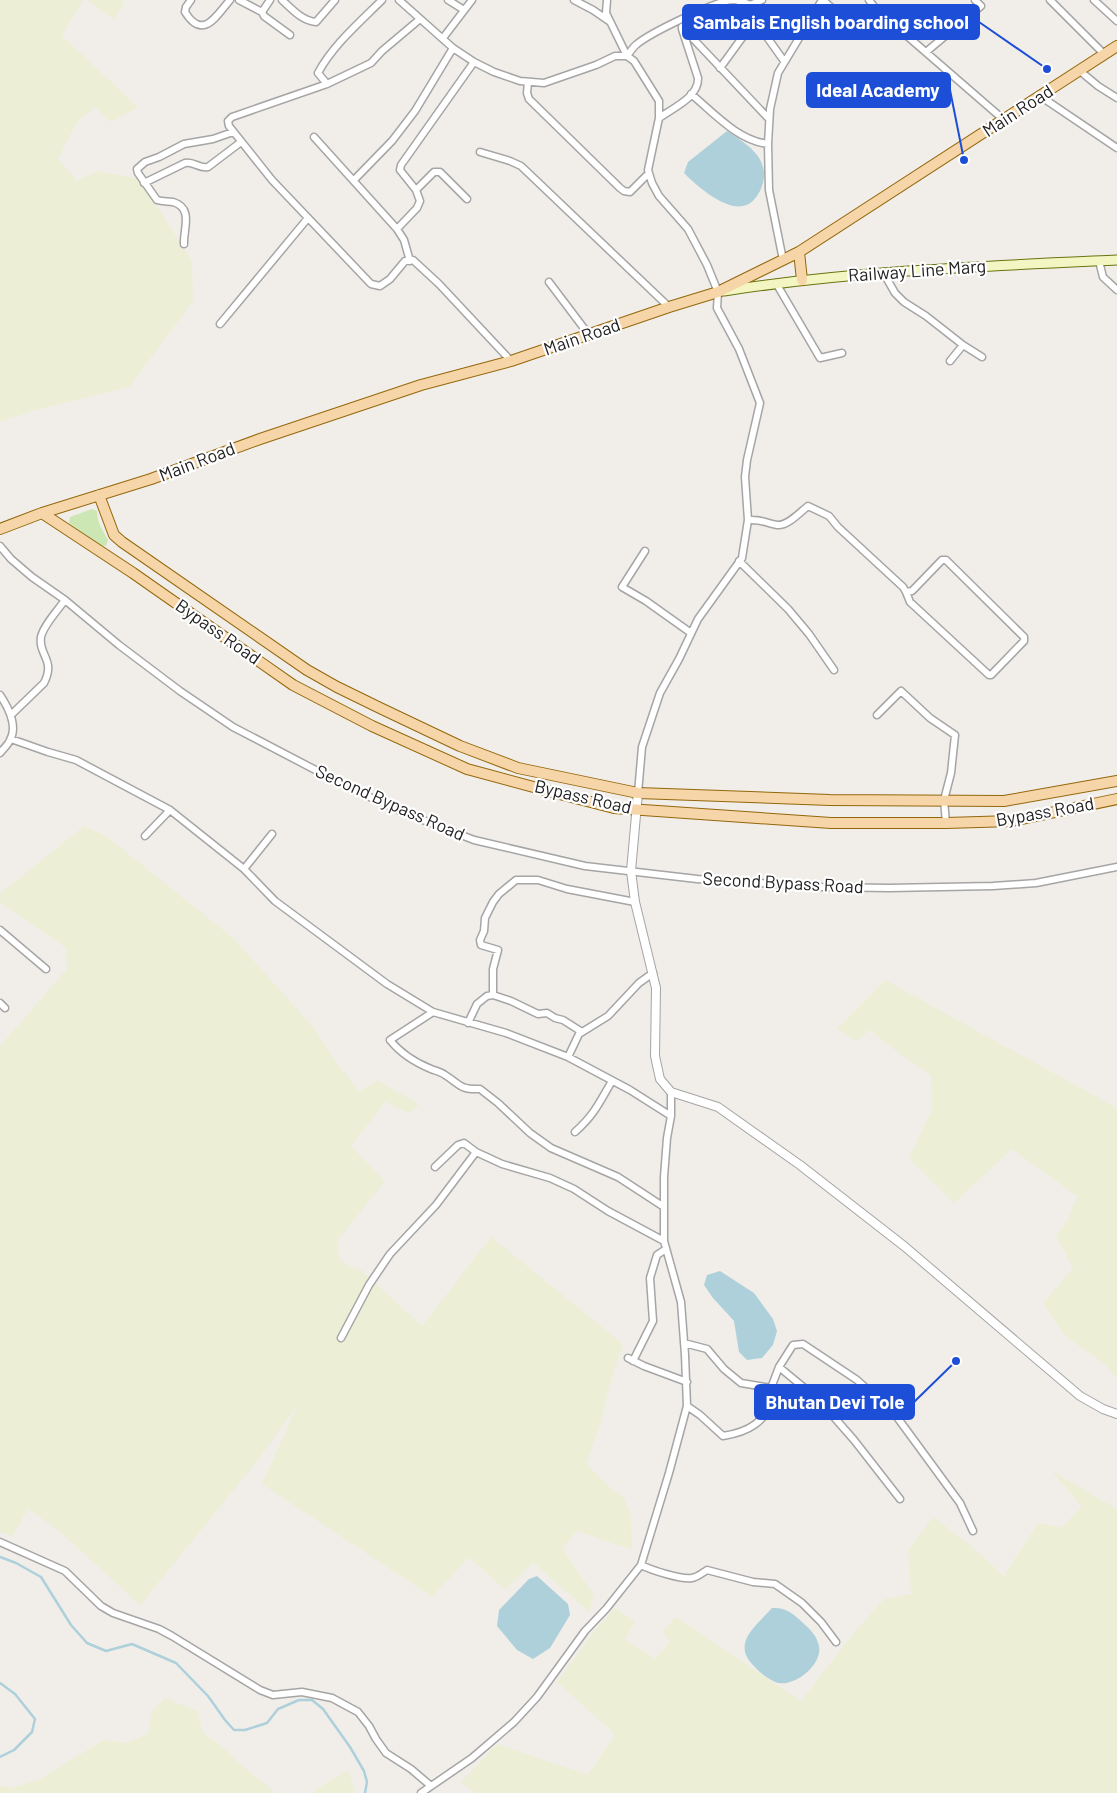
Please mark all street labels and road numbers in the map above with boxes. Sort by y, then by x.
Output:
street label: Main Road [978,79,1057,141]
street label: Railway Line Marg [847,254,987,286]
street label: Main Road [540,313,623,359]
street label: Main Road [155,437,238,486]
street label: Bypass Road [172,594,265,669]
street label: Second Bypass Road [312,759,469,845]
street label: Bypass Road [532,774,634,818]
street label: Bypass Road [994,792,1096,830]
street label: Second Bypass Road [702,867,864,897]

